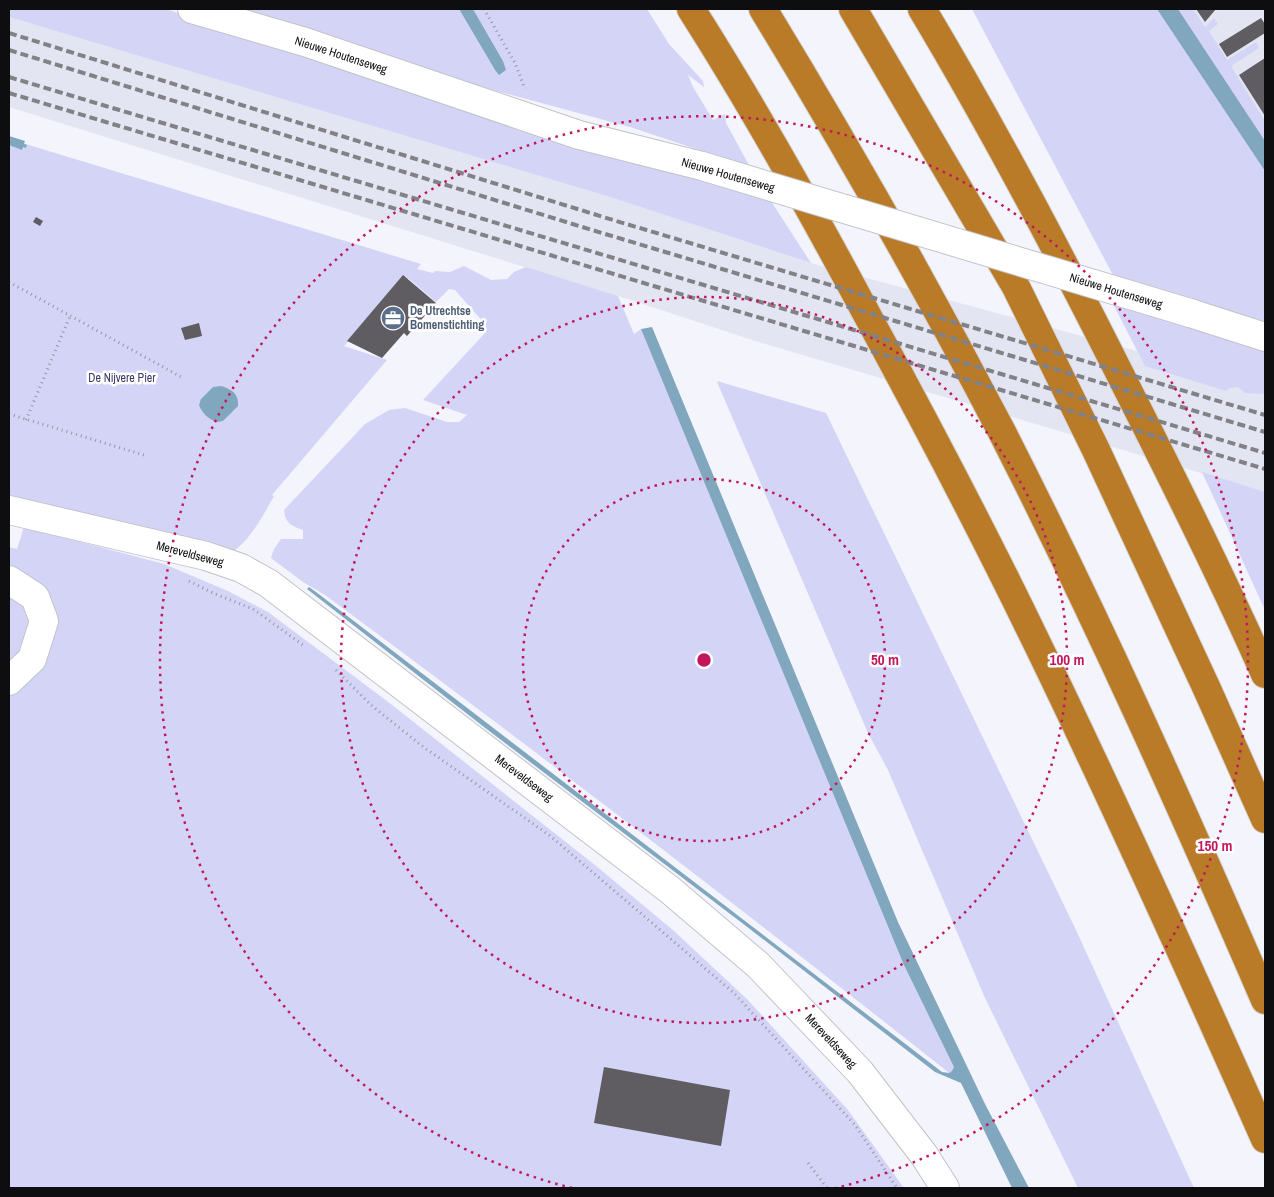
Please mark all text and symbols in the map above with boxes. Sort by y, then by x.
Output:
street label: Nieuwe Houtenseweg [293,33,390,78]
street label: Nieuwe Houtenseweg [680,154,777,196]
street label: Nieuwe Houtenseweg [1068,269,1165,313]
place label: De Utrechtse Bomenstichting [410,303,484,333]
office icon: De Utrechtse Bomenstichting [380,305,406,331]
park label: De Nijvere Pier [88,370,156,386]
street label: Mereveldseweg [155,537,226,571]
text: 50 m [871,649,899,670]
text: 100 m [1050,649,1084,670]
centre of rings [695,651,713,669]
street label: Mereveldseweg [492,751,557,805]
text: 150 m [1198,835,1232,856]
street label: Mereveldseweg [802,1010,861,1072]

